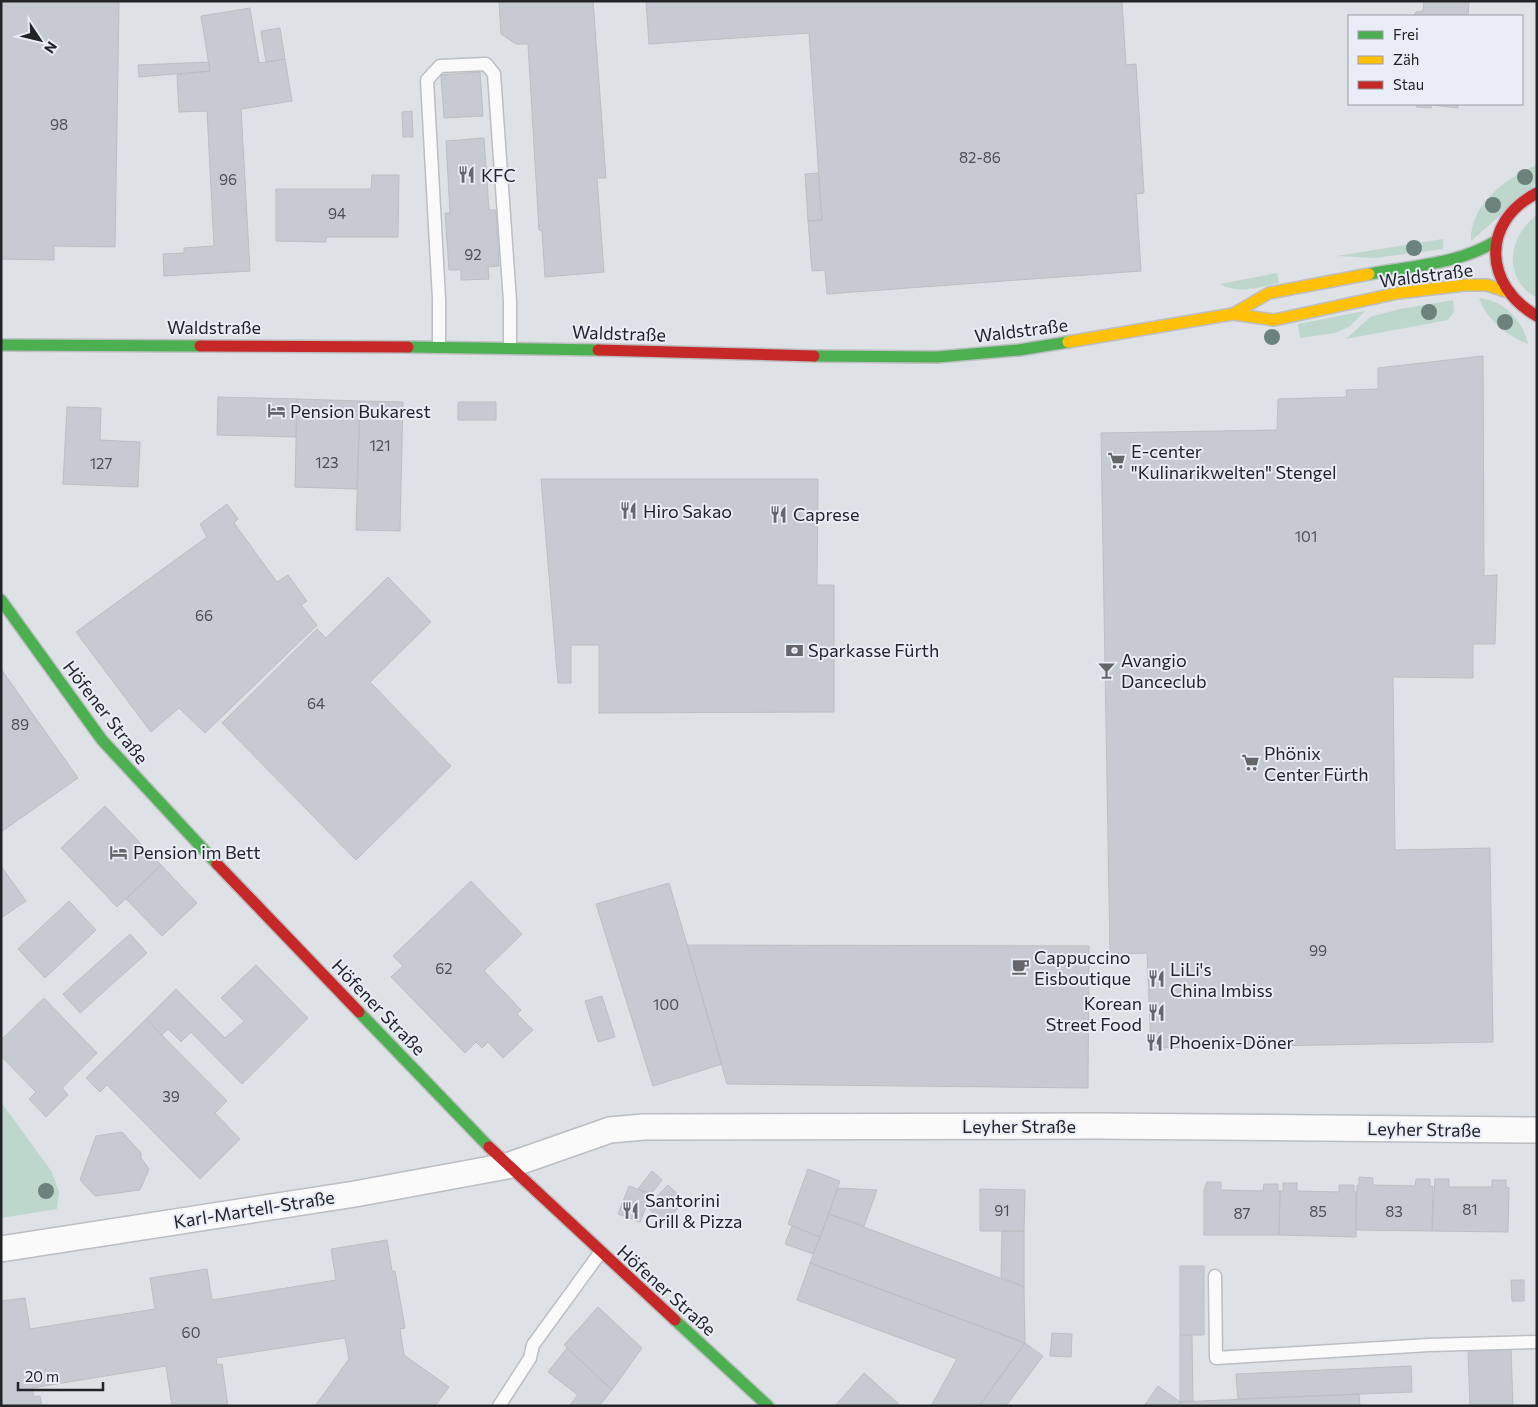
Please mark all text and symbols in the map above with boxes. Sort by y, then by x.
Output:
north arrow [15,15,65,65]
legend [1348,15,1523,105]
text: Frei [1393,25,1419,43]
text: N [41,39,61,57]
text: Zäh [1393,50,1419,68]
text: Stau [1393,75,1424,93]
house number: 98 [50,115,68,133]
house number: 82-86 [959,148,1001,166]
place label: KFC [481,164,516,186]
restaurant icon: KFC [457,165,477,185]
house number: 96 [219,170,237,188]
house number: 94 [328,204,346,222]
house number: 92 [464,245,482,263]
street label: Waldstraße [1378,258,1474,292]
street label: Waldstraße [973,313,1069,347]
street label: Waldstraße [167,316,261,338]
street label: Waldstraße [572,320,666,346]
place label: Pension Bukarest [290,400,431,422]
hotel icon: Pension Bukarest [266,401,286,421]
house number: 121 [369,436,391,454]
place label: E-center "Kulinarikwelten" Stengel [1131,440,1337,483]
supermarket icon: E-center "Kulinarikwelten" Stengel [1107,451,1127,471]
house number: 123 [315,453,339,471]
house number: 127 [90,454,112,472]
place label: Hiro Sakao [643,500,732,522]
restaurant icon: Hiro Sakao [619,501,639,521]
place label: Caprese [793,503,859,525]
restaurant icon: Caprese [769,504,789,524]
house number: 101 [1295,527,1317,545]
house number: 66 [195,606,213,624]
place label: Sparkasse Fürth [808,639,939,661]
bank icon: Sparkasse Fürth [784,640,804,660]
place label: Avangio Danceclub [1121,649,1207,692]
street label: Höfener Straße [59,656,153,768]
bar icon: Avangio Danceclub [1097,660,1117,680]
house number: 64 [307,694,325,712]
house number: 89 [11,715,29,733]
place label: Phönix Center Fürth [1264,742,1369,785]
supermarket icon: Phönix Center Fürth [1240,753,1260,773]
place label: Pension im Bett [133,841,261,863]
hotel icon: Pension im Bett [109,842,129,862]
house number: 99 [1309,941,1327,959]
place label: Cappuccino Eisboutique [1034,946,1131,989]
street label: Höfener Straße [328,954,430,1060]
cafe icon: Cappuccino Eisboutique [1010,957,1030,977]
place label: LiLi's China Imbiss [1170,958,1273,1001]
house number: 62 [435,959,453,977]
restaurant icon: LiLi's China Imbiss [1146,969,1166,989]
place label: Korean Street Food [1046,992,1142,1035]
house number: 100 [653,995,679,1013]
restaurant icon: Korean Street Food [1146,1003,1166,1023]
place label: Phoenix-Döner [1169,1031,1294,1053]
restaurant icon: Phoenix-Döner [1145,1032,1165,1052]
house number: 39 [162,1087,180,1105]
street label: Leyher Straße [962,1115,1076,1137]
street label: Leyher Straße [1367,1117,1481,1141]
street label: Karl-Martell-Straße [172,1185,336,1233]
place label: Santorini Grill & Pizza [645,1189,743,1232]
restaurant icon: Santorini Grill & Pizza [621,1200,641,1220]
house number: 81 [1462,1200,1478,1218]
house number: 91 [994,1201,1010,1219]
house number: 85 [1309,1202,1327,1220]
house number: 83 [1385,1202,1403,1220]
house number: 87 [1234,1204,1251,1222]
street label: Höfener Straße [613,1240,721,1340]
house number: 60 [182,1323,200,1341]
scale bar [18,1360,102,1392]
text: 20 m [25,1367,59,1385]

